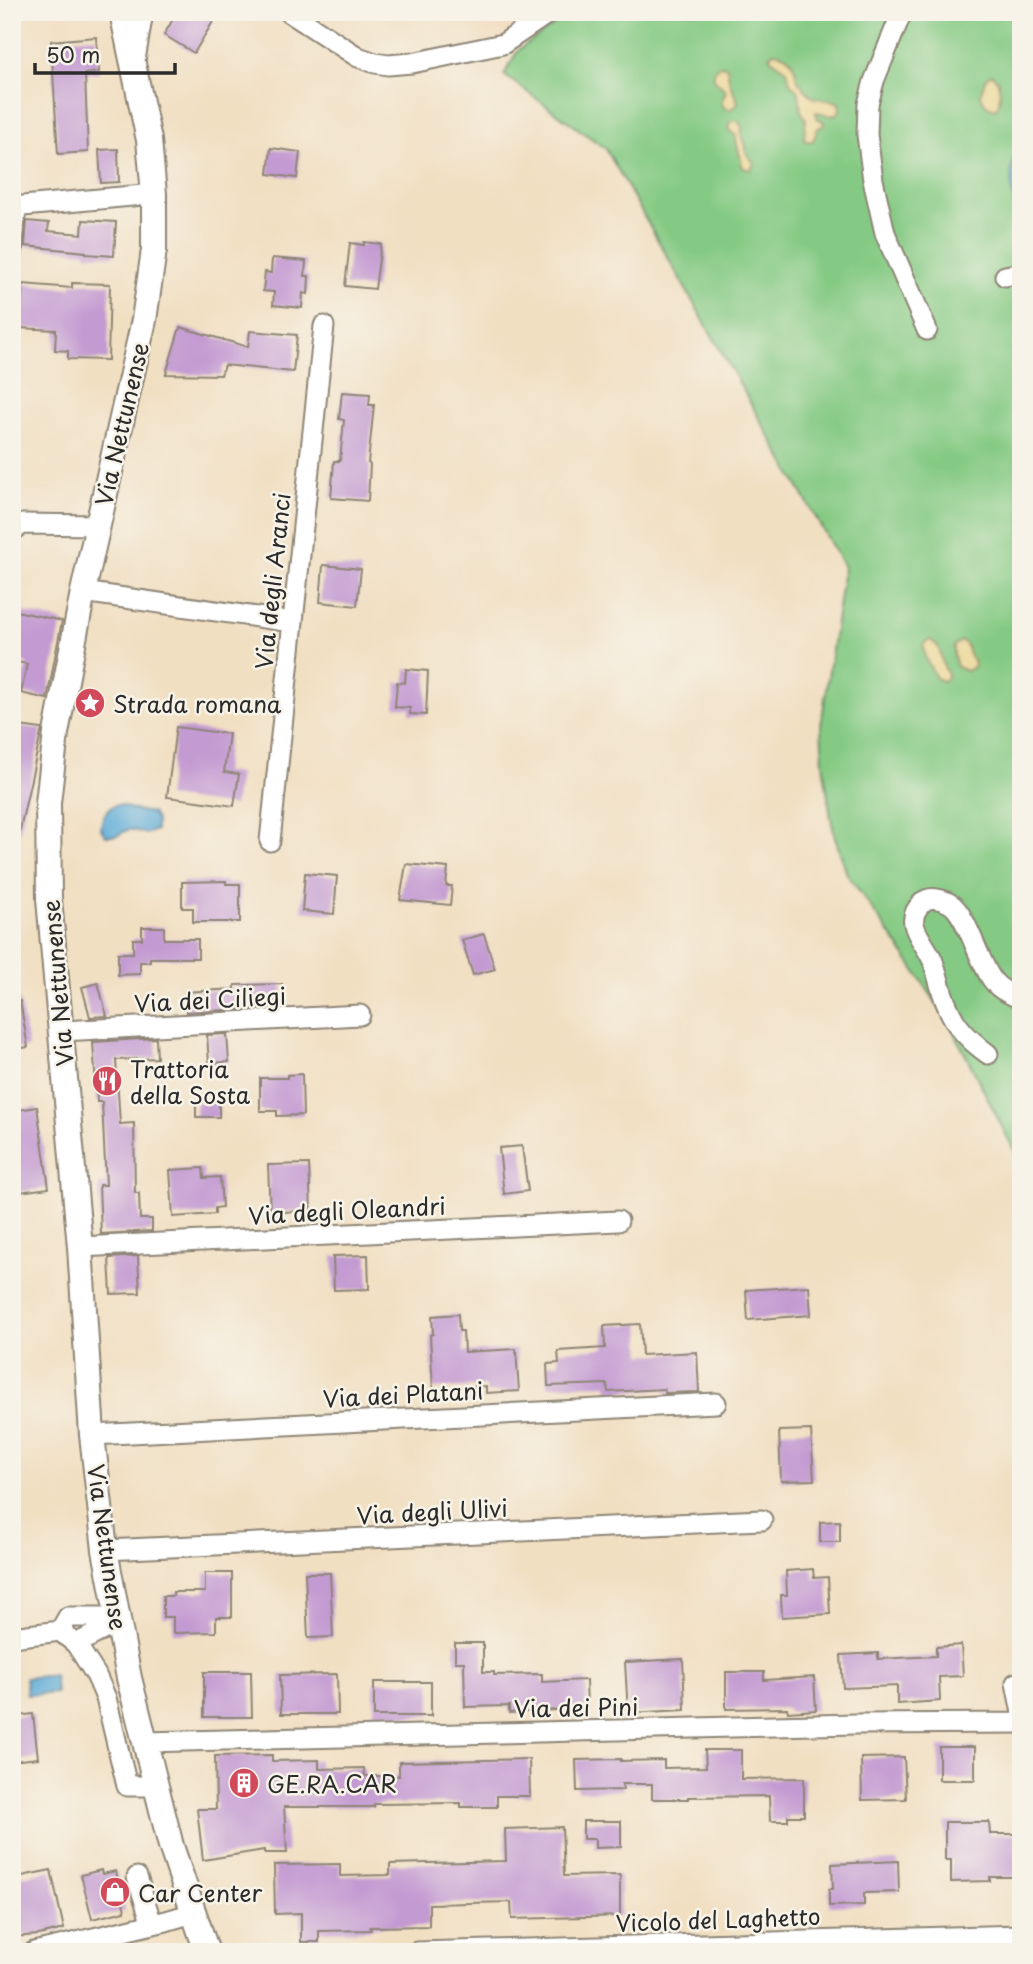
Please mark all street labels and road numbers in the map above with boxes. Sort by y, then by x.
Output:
street label: Via Nettunense [85,339,157,509]
street label: Via degli Aranci [245,491,299,671]
street label: Via Nettunense [32,898,82,1068]
street label: Via dei Ciliegi [133,978,287,1020]
street label: Via degli Oleandri [247,1187,447,1233]
street label: Via dei Platani [322,1372,484,1416]
street label: Via Nettunense [79,1462,137,1632]
street label: Via degli Ulivi [355,1490,509,1532]
street label: Via dei Pini [513,1688,639,1726]
street label: Vicolo del Laghetto [615,1898,821,1940]

